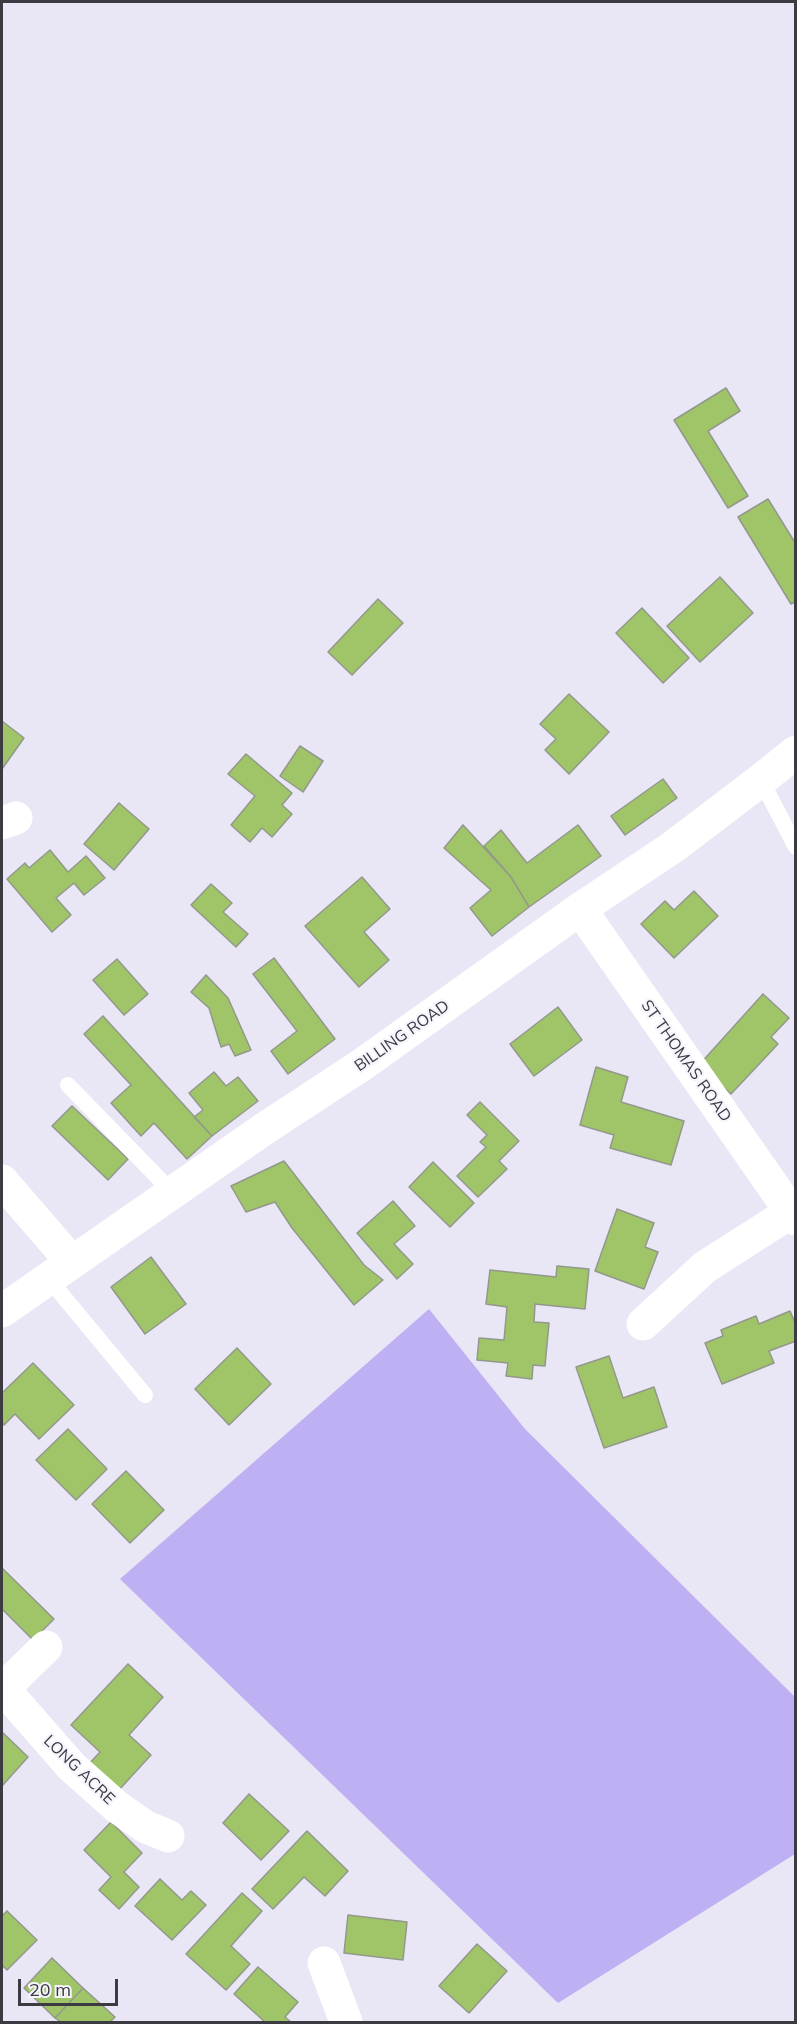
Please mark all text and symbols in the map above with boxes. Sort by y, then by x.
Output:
street label: BILLING ROAD [351,996,453,1076]
street label: ST THOMAS ROAD [637,996,735,1126]
street label: LONG ACRE [39,1731,119,1809]
scale bar [21,1967,122,2005]
text: 20 m [29,1978,71,2001]

